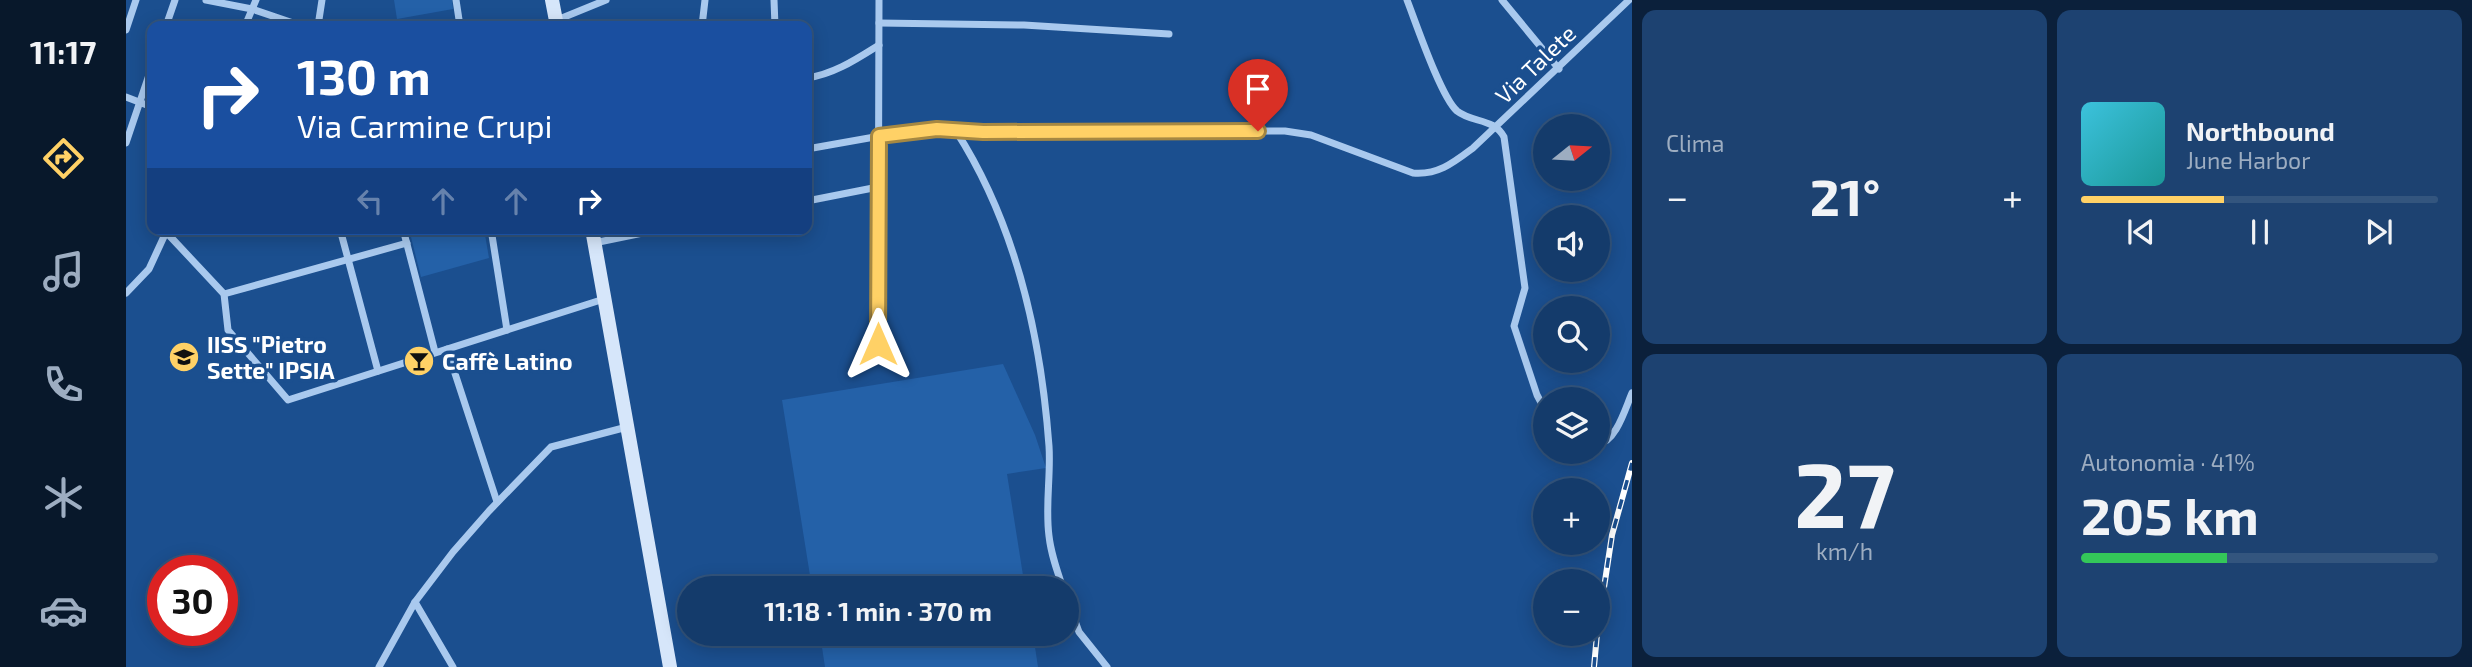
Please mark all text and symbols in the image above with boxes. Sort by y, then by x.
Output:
street label: Via Talete [1489,19,1581,109]
text: 11:17 [30,32,96,70]
text: 130 m [297,46,431,105]
icon: right [182,49,273,140]
pin [1228,59,1288,131]
icon: arrive [1239,70,1277,108]
text: Via Carmine Crupi [297,106,552,144]
north arrow [1533,114,1610,191]
map controls [1533,114,1610,646]
text: Northbound [2186,115,2335,146]
text: Clima [1666,129,1724,157]
icon: directions [39,134,88,183]
text: June Harbor [2186,146,2310,174]
text: 21° [1810,164,1880,226]
text: − [1666,173,1688,219]
text: + [2002,173,2023,219]
icon: left [351,182,389,220]
icon: ahead [424,182,462,220]
icon: ahead [497,182,535,220]
icon: right [570,182,608,220]
button: sound [1533,205,1610,282]
icon: previous [2122,213,2160,251]
icon: pause [2241,213,2279,251]
icon: next [2360,213,2398,251]
icon: music [39,247,88,296]
button: search [1533,296,1610,373]
position arrow [841,307,915,381]
place label: IISS "Pietro Sette" IPSIA [207,330,334,384]
school or university icon: IISS "Pietro Sette" IPSIA [167,340,201,374]
bar icon: Caffè Latino [402,344,436,378]
place label: Caffè Latino [442,347,572,375]
icon: phone [39,360,88,409]
button: layers [1533,387,1610,464]
text: 27 [1794,437,1895,546]
text: Autonomia · 41% [2081,448,2255,476]
icon: climate [39,473,88,522]
button: + [1533,478,1610,555]
text: 205 km [2081,483,2259,545]
text: km/h [1816,537,1873,565]
speed limit sign: 30 [147,555,238,646]
button: − [1533,569,1610,646]
icon: car [39,586,88,635]
text: 11:18 · 1 min · 370 m [764,595,992,626]

